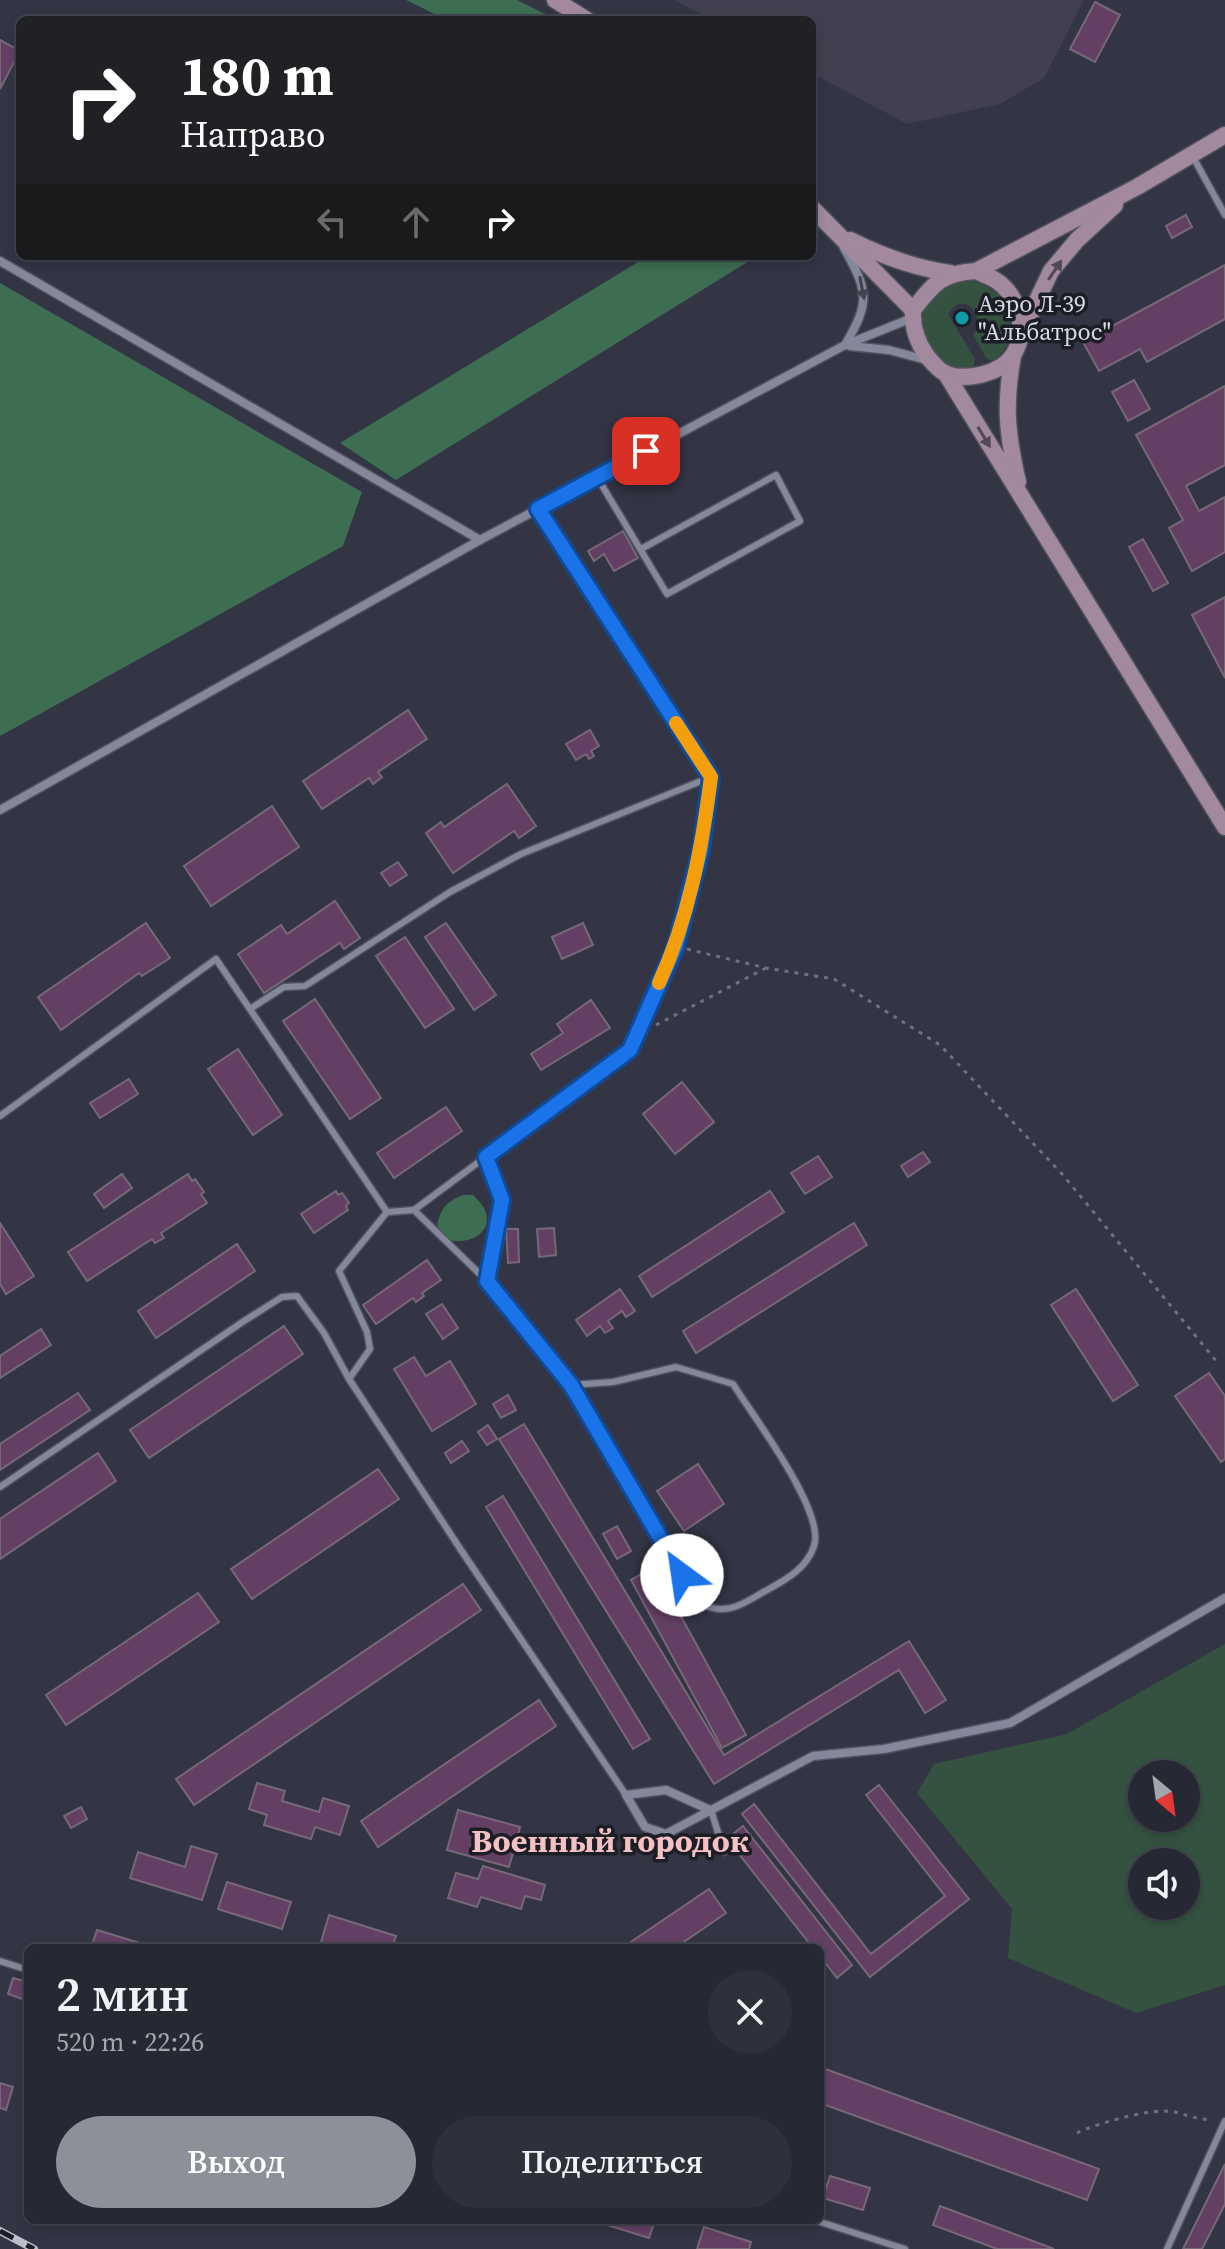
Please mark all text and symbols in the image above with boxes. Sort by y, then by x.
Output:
text: 180 m [180,37,334,114]
icon: right [48,48,152,152]
text: Направо [180,110,325,159]
icon: left [310,200,354,244]
icon: ahead [394,200,438,244]
icon: right [478,200,522,244]
one-way arrow [1047,259,1062,280]
one-way arrow [856,275,868,300]
place label: Аэро Л-39 "Альбатрос" [978,287,1111,348]
marker: Аэро Л-39 "Альбатрос" [953,309,971,327]
pin [612,417,680,485]
one-way arrow [977,426,991,448]
icon: arrive [624,429,668,473]
position arrow [640,1533,724,1617]
north arrow [1128,1760,1200,1832]
map controls [1128,1760,1200,1920]
district label: Военный городок [471,1819,749,1863]
button: sound [1128,1848,1200,1920]
text: 2 мин [56,1961,189,2027]
button: close [708,1970,792,2054]
text: 520 m · 22:26 [56,2024,204,2060]
button: Выход [56,2116,416,2208]
button: Поделиться [432,2116,792,2208]

